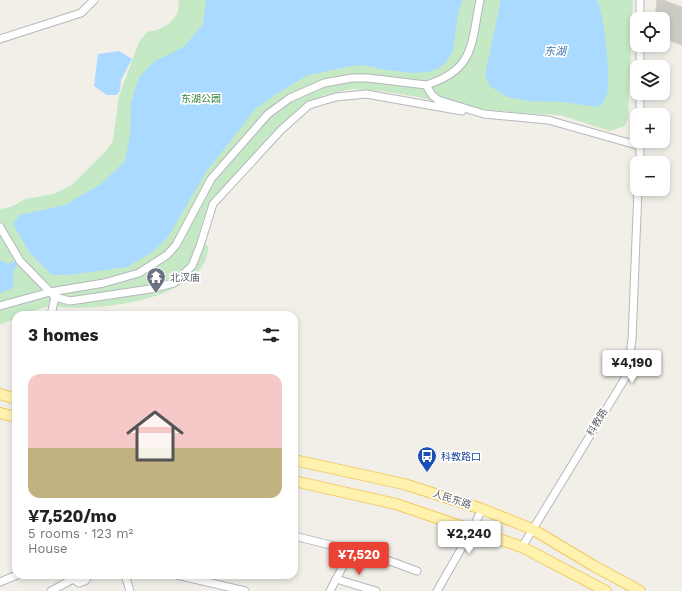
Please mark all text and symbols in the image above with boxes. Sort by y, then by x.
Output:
map controls [630,12,670,196]
button: locate [630,12,670,52]
water label: 东湖 [544,45,568,58]
button: layers [630,60,670,100]
park label: 东湖公园 [181,93,221,104]
button: + [630,108,670,148]
button: − [630,156,670,196]
temple icon: 北汊庙 [145,266,167,294]
place label: 北汊庙 [170,272,200,283]
icon: filters [260,324,282,346]
text: 3 homes [28,325,99,345]
pin: ¥4,190 [599,350,665,384]
text: ¥4,190 [611,355,653,370]
icon: home [119,400,191,472]
street label: 科教路 [585,406,609,438]
bus stop icon: 科教路口 [416,445,438,473]
place label: 科教路口 [441,451,481,462]
street label: 人民东路 [431,488,473,510]
text: ¥7,520/mo [28,506,117,526]
pin: ¥2,240 [436,521,502,555]
text: 5 rooms · 123 m² [28,526,133,541]
text: ¥2,240 [447,526,491,541]
text: House [28,541,68,556]
pin: ¥7,520 [326,542,392,576]
text: ¥7,520 [338,547,380,562]

